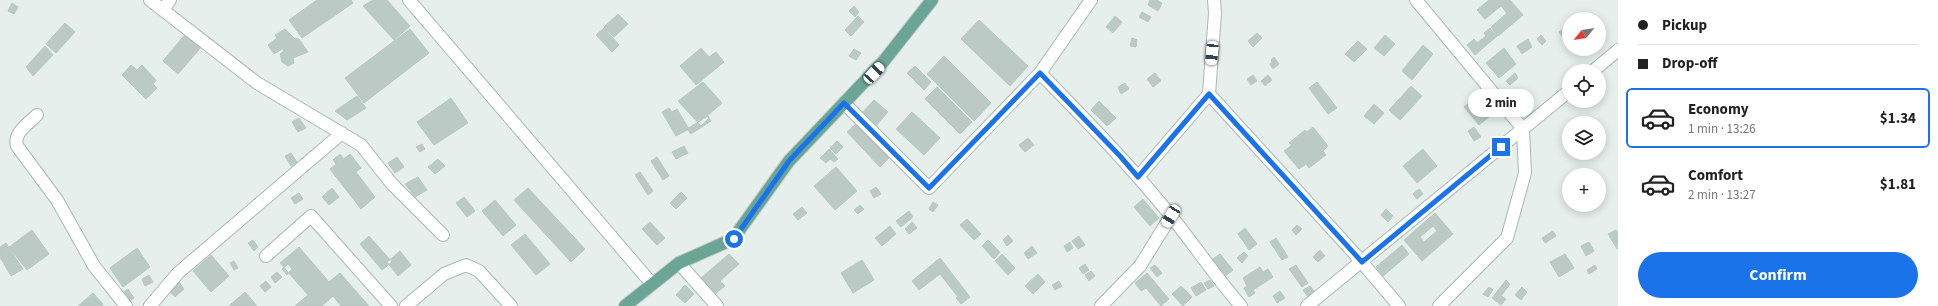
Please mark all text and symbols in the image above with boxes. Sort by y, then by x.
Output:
north arrow [1562,12,1606,56]
map controls [1562,12,1606,212]
text: Pickup [1662,15,1707,36]
car [1205,41,1219,65]
text: Drop-off [1662,53,1717,74]
car [861,60,887,86]
button: locate [1562,64,1606,108]
callout: 2 min [1468,89,1534,117]
text: 2 min [1485,94,1517,112]
text: Economy [1688,99,1749,120]
icon: car [1640,100,1676,136]
text: $1.34 [1880,108,1916,129]
button: layers [1562,116,1606,160]
text: 1 min · 13:26 [1688,120,1756,138]
route end [1492,138,1510,156]
text: Comfort [1688,165,1743,186]
icon: car [1640,166,1676,202]
button: + [1562,168,1606,212]
text: $1.81 [1880,174,1916,195]
text: 2 min · 13:27 [1688,186,1756,204]
car [1160,203,1182,229]
route start [725,230,743,248]
button: Confirm [1638,252,1918,298]

